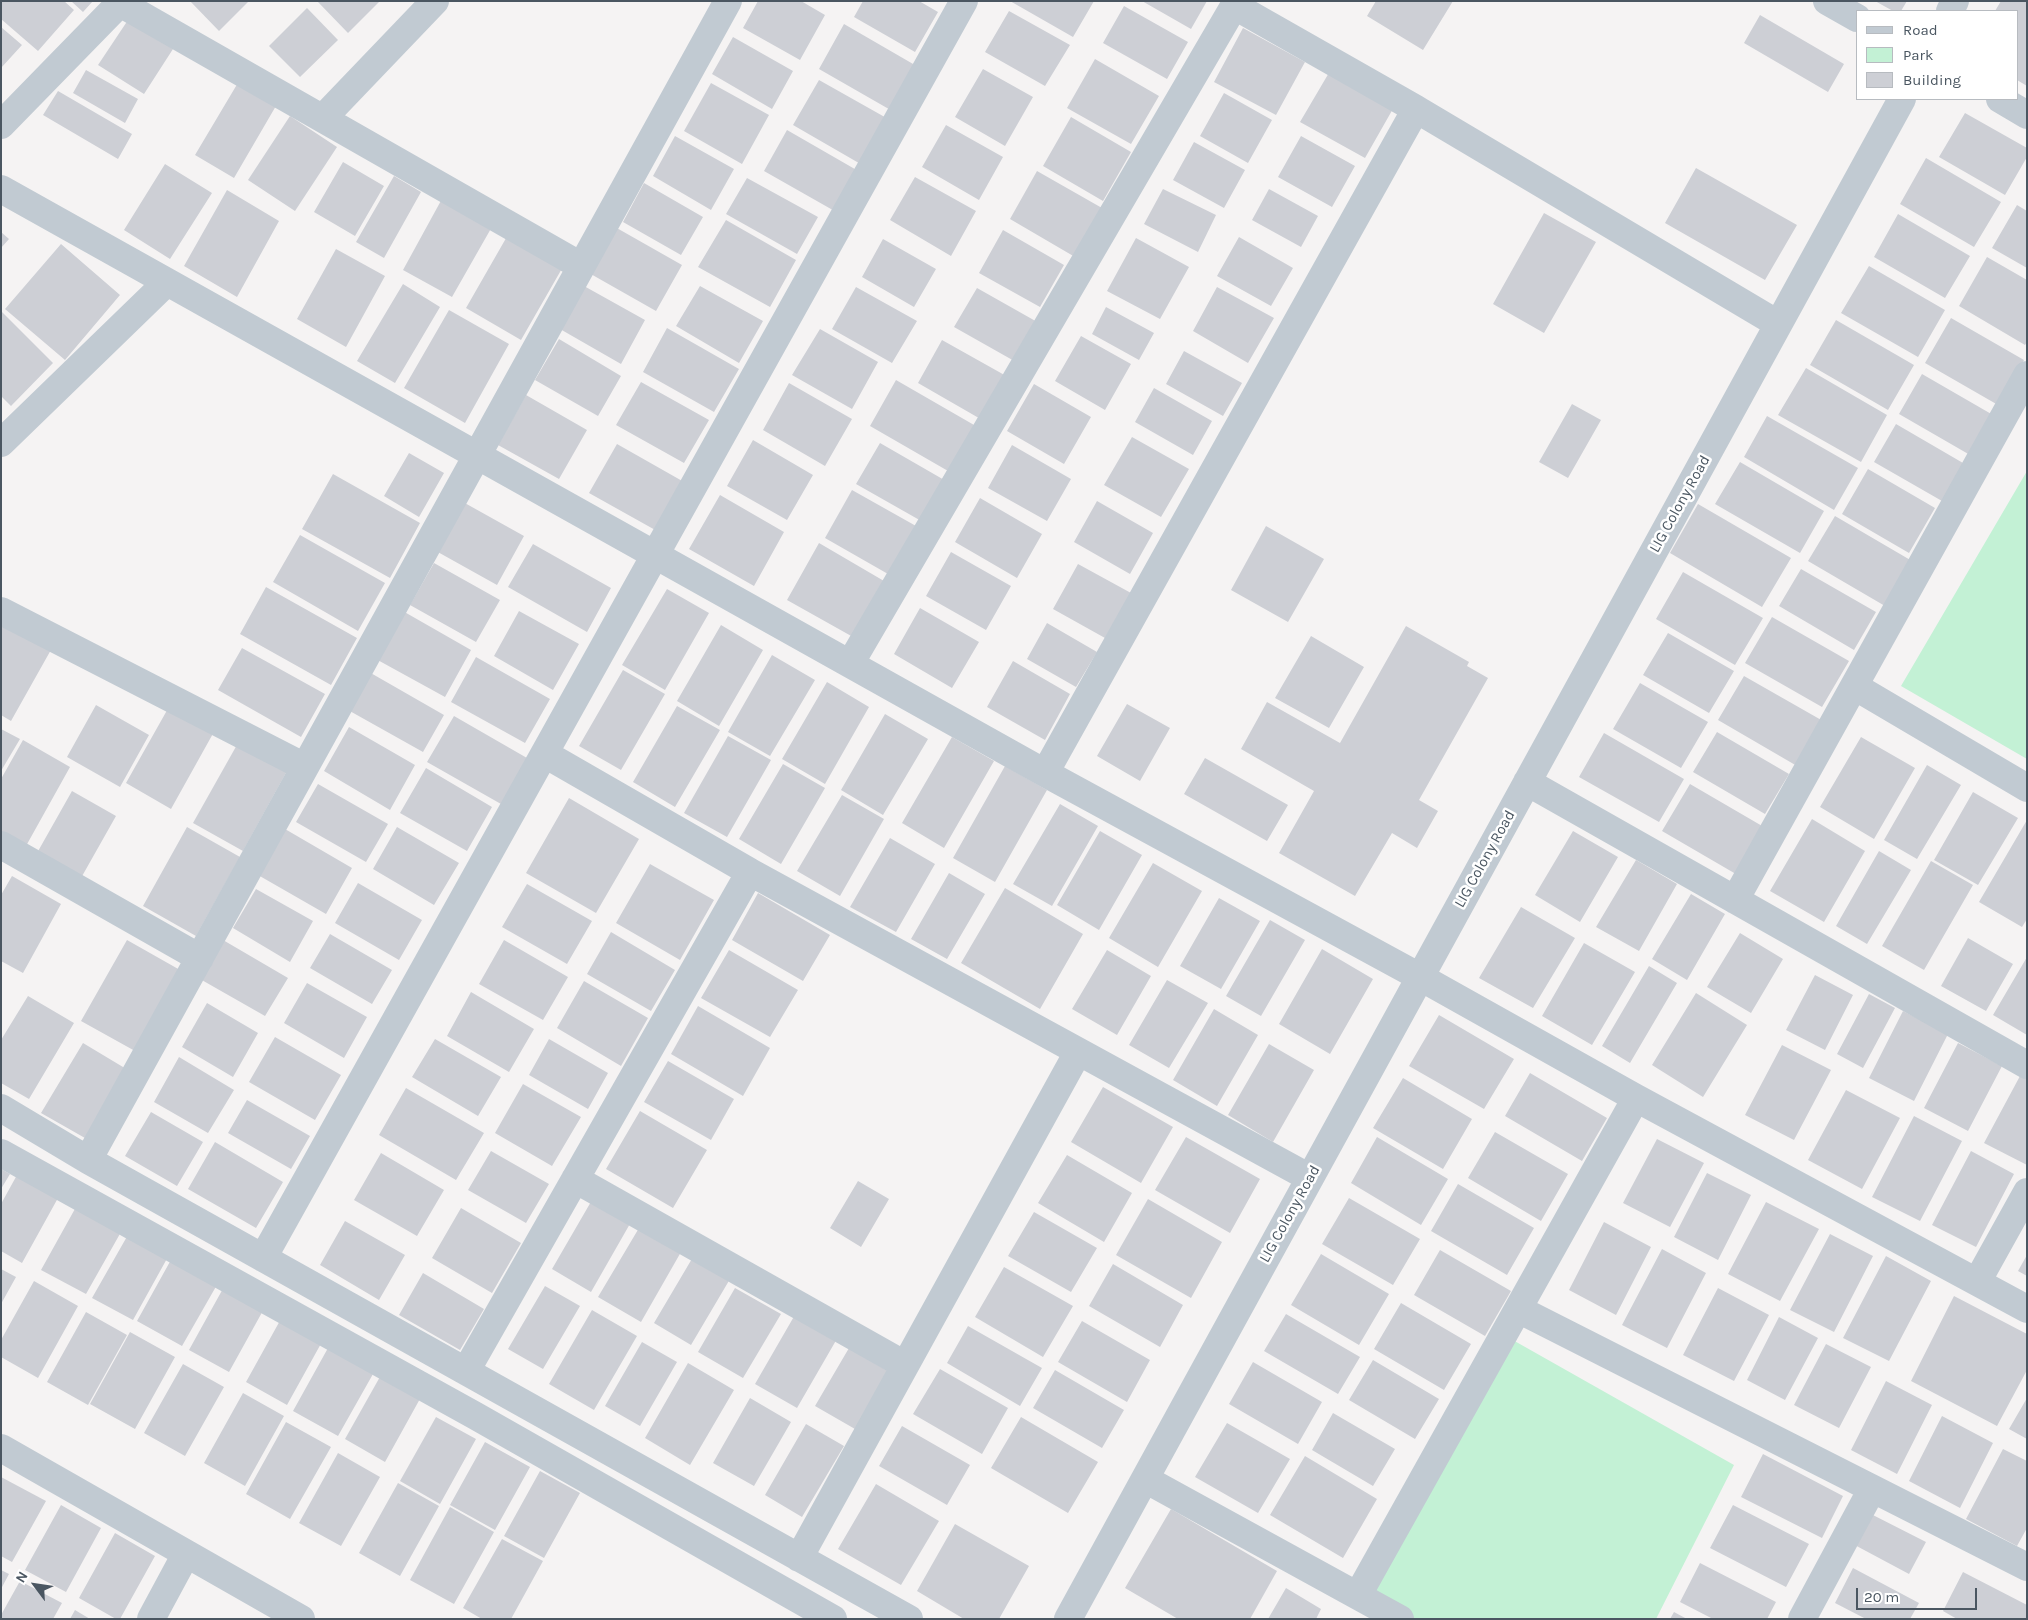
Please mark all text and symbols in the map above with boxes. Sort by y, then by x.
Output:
legend [1856,10,2018,100]
text: Road [1903,21,1938,39]
text: Park [1903,46,1933,64]
text: Building [1903,71,1961,89]
street label: LIG Colony Road [1646,452,1714,556]
street label: LIG Colony Road [1451,807,1519,911]
street label: LIG Colony Road [1256,1162,1324,1266]
north arrow [10,1560,60,1610]
text: N [12,1568,32,1586]
scale bar [1858,1578,1979,1610]
text: 20 m [1864,1588,1899,1606]

